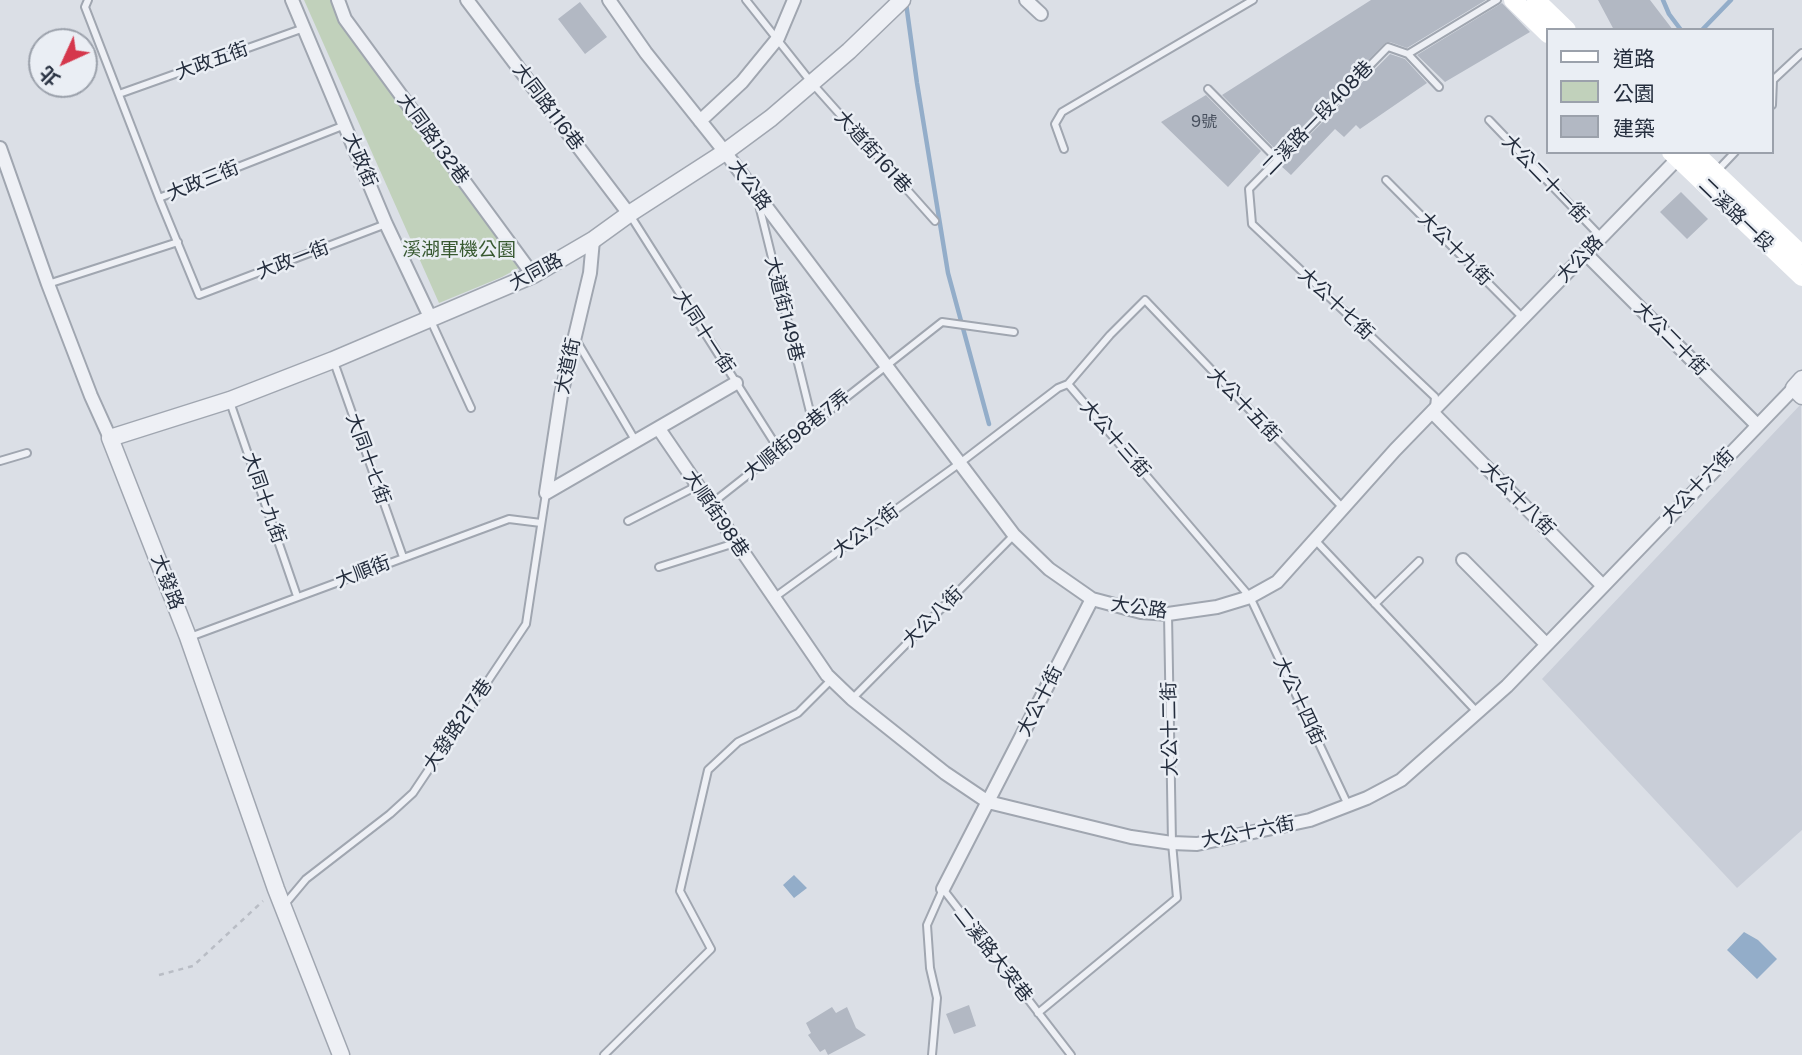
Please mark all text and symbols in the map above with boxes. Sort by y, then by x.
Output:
north arrow [28,28,98,98]
legend [1546,28,1774,154]
street label: 大政五街 [172,37,252,85]
text: 道路 [1613,46,1655,71]
street label: 二溪路一段408巷 [1258,56,1378,180]
street label: 大同路116巷 [508,59,588,155]
text: 北 [35,62,64,91]
text: 公園 [1613,81,1655,106]
street label: 大同路132巷 [392,89,474,189]
street label: 大道街161巷 [830,106,916,198]
house number: 9號 [1191,112,1217,132]
text: 建築 [1613,116,1655,141]
street label: 大政街 [338,129,382,191]
street label: 大公二十一街 [1497,130,1593,228]
street label: 大公路 [724,155,776,215]
street label: 大政三街 [163,156,243,206]
street label: 二溪路一段 [1694,174,1778,256]
street label: 大公十九街 [1413,207,1497,291]
street label: 大公路 [1552,231,1608,287]
street label: 大政一街 [253,236,333,284]
park label: 溪湖軍機公園 [402,239,516,261]
street label: 大同路 [505,249,567,295]
street label: 大道街149巷 [760,254,808,364]
street label: 大公十七街 [1293,263,1379,345]
street label: 大同十一街 [669,286,739,378]
street label: 大公二十街 [1629,297,1713,381]
street label: 大道街 [551,336,585,396]
street label: 大公十五街 [1203,363,1285,447]
street label: 大順街98巷7弄 [739,385,855,485]
street label: 大公十三街 [1075,396,1155,482]
street label: 大同十七街 [341,410,395,508]
street label: 大公十六街 [1657,444,1739,528]
street label: 大同十九街 [238,449,290,547]
street label: 大公十八街 [1476,457,1560,541]
street label: 大順街98巷 [679,466,753,562]
street label: 大公六街 [829,499,903,563]
street label: 大發路 [146,551,188,613]
street label: 大順街 [332,551,394,593]
street label: 大公八街 [898,582,968,652]
street label: 大公路 [1109,593,1169,623]
street label: 大公十四街 [1269,653,1329,749]
street label: 大公十街 [1013,662,1067,740]
street label: 大發路217巷 [419,674,497,776]
street label: 大公十二街 [1158,681,1182,777]
street label: 大公十六街 [1199,812,1297,852]
street label: 二溪路大突巷 [949,903,1037,1007]

